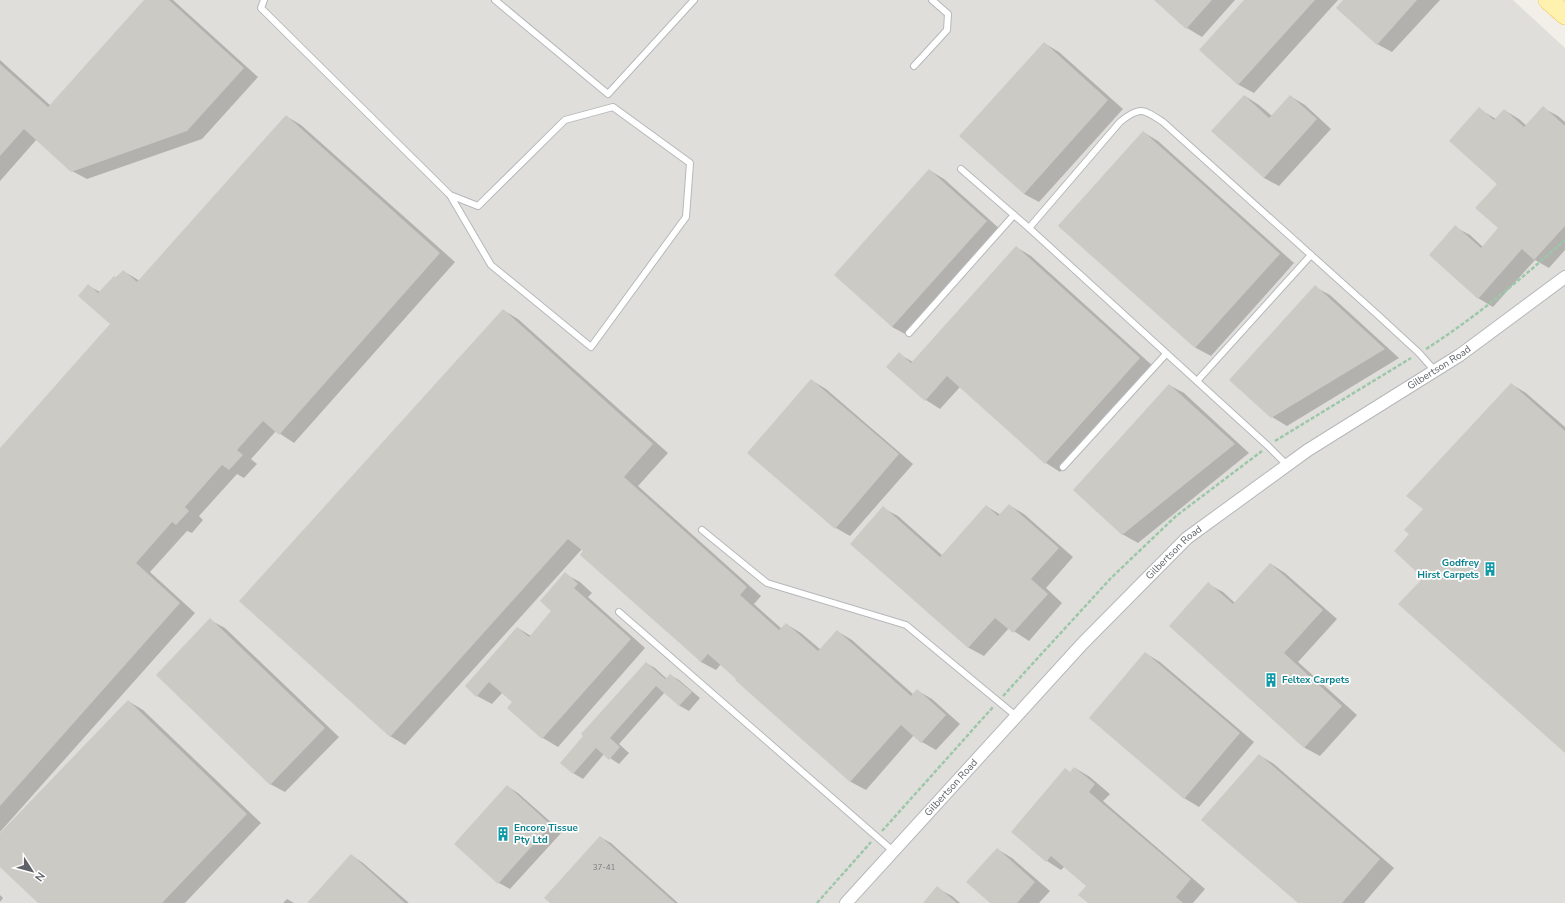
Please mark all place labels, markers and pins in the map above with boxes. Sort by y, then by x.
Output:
place label: Godfrey Hirst Carpets [1417,556,1480,582]
building icon: Godfrey Hirst Carpets [1482,561,1498,577]
building icon: Feltex Carpets [1263,672,1279,688]
place label: Feltex Carpets [1282,673,1350,687]
place label: Encore Tissue Pty Ltd [514,821,578,847]
building icon: Encore Tissue Pty Ltd [495,826,511,842]

